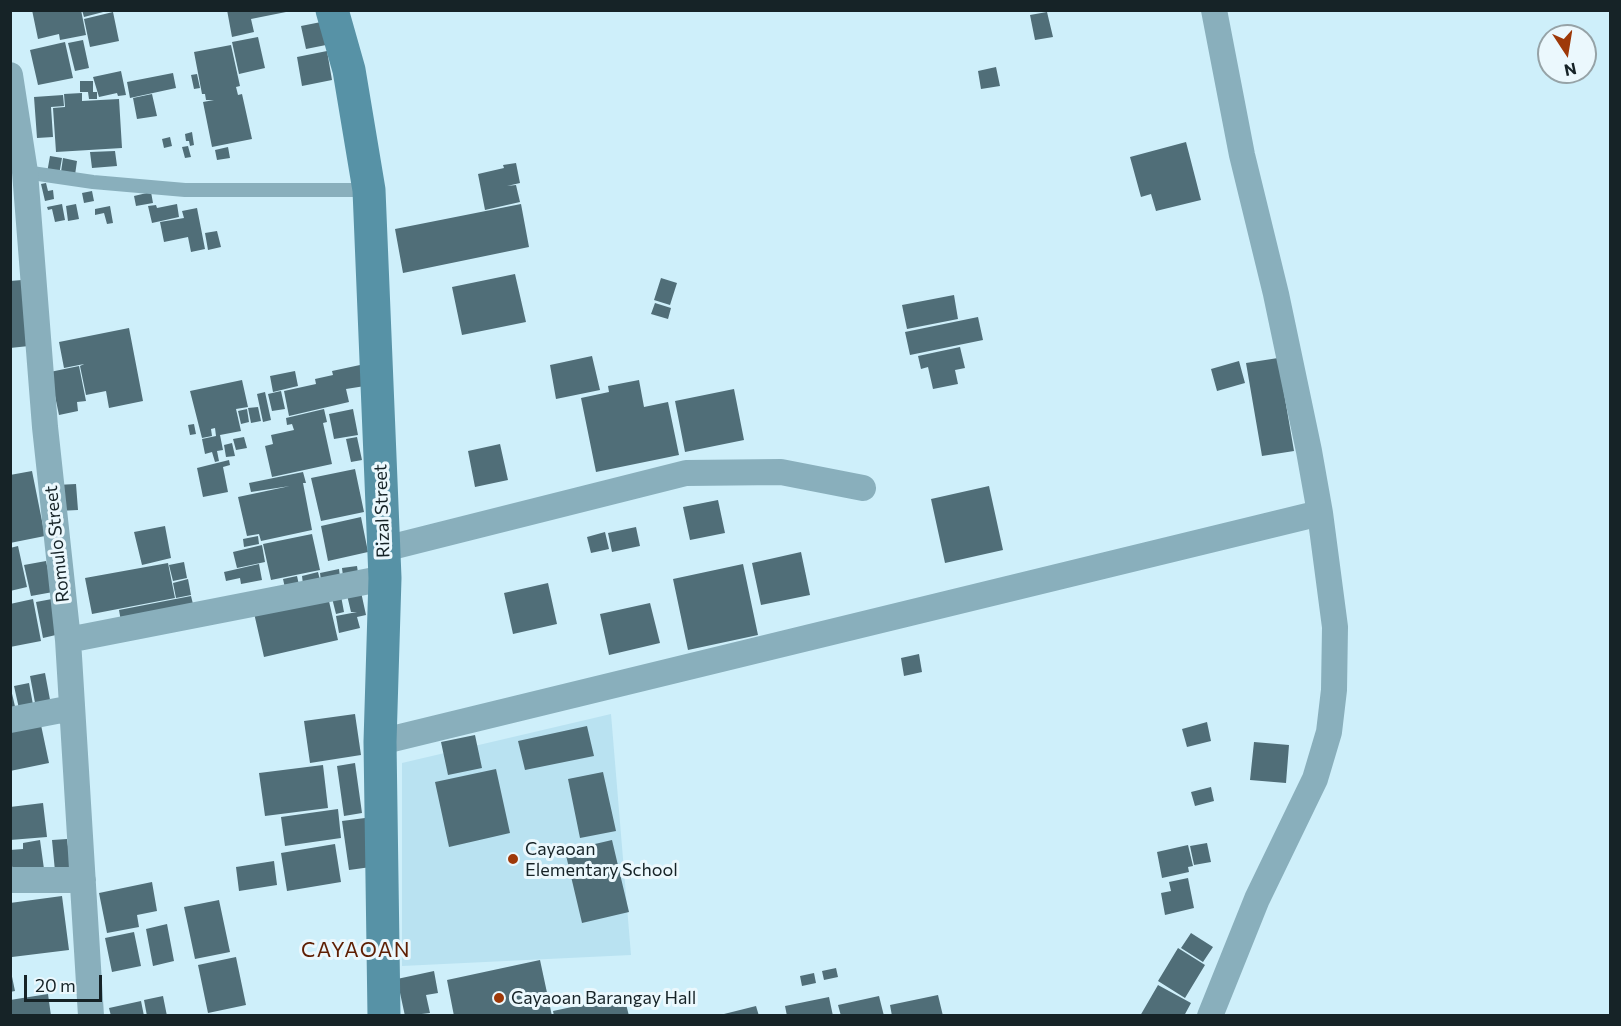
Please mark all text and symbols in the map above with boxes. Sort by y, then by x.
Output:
north arrow [1537,24,1597,84]
text: N [1563,60,1578,81]
street label: Rizal Street [370,464,394,558]
street label: Romulo Street [40,484,74,604]
place label: Cayaoan Elementary School [525,838,678,880]
marker: Cayaoan Elementary School [506,852,520,866]
district label: CAYAOAN [301,937,411,963]
scale bar [27,963,105,1001]
text: 20 m [35,974,76,996]
place label: Cayaoan Barangay Hall [511,987,696,1009]
marker: Cayaoan Barangay Hall [492,991,506,1005]

